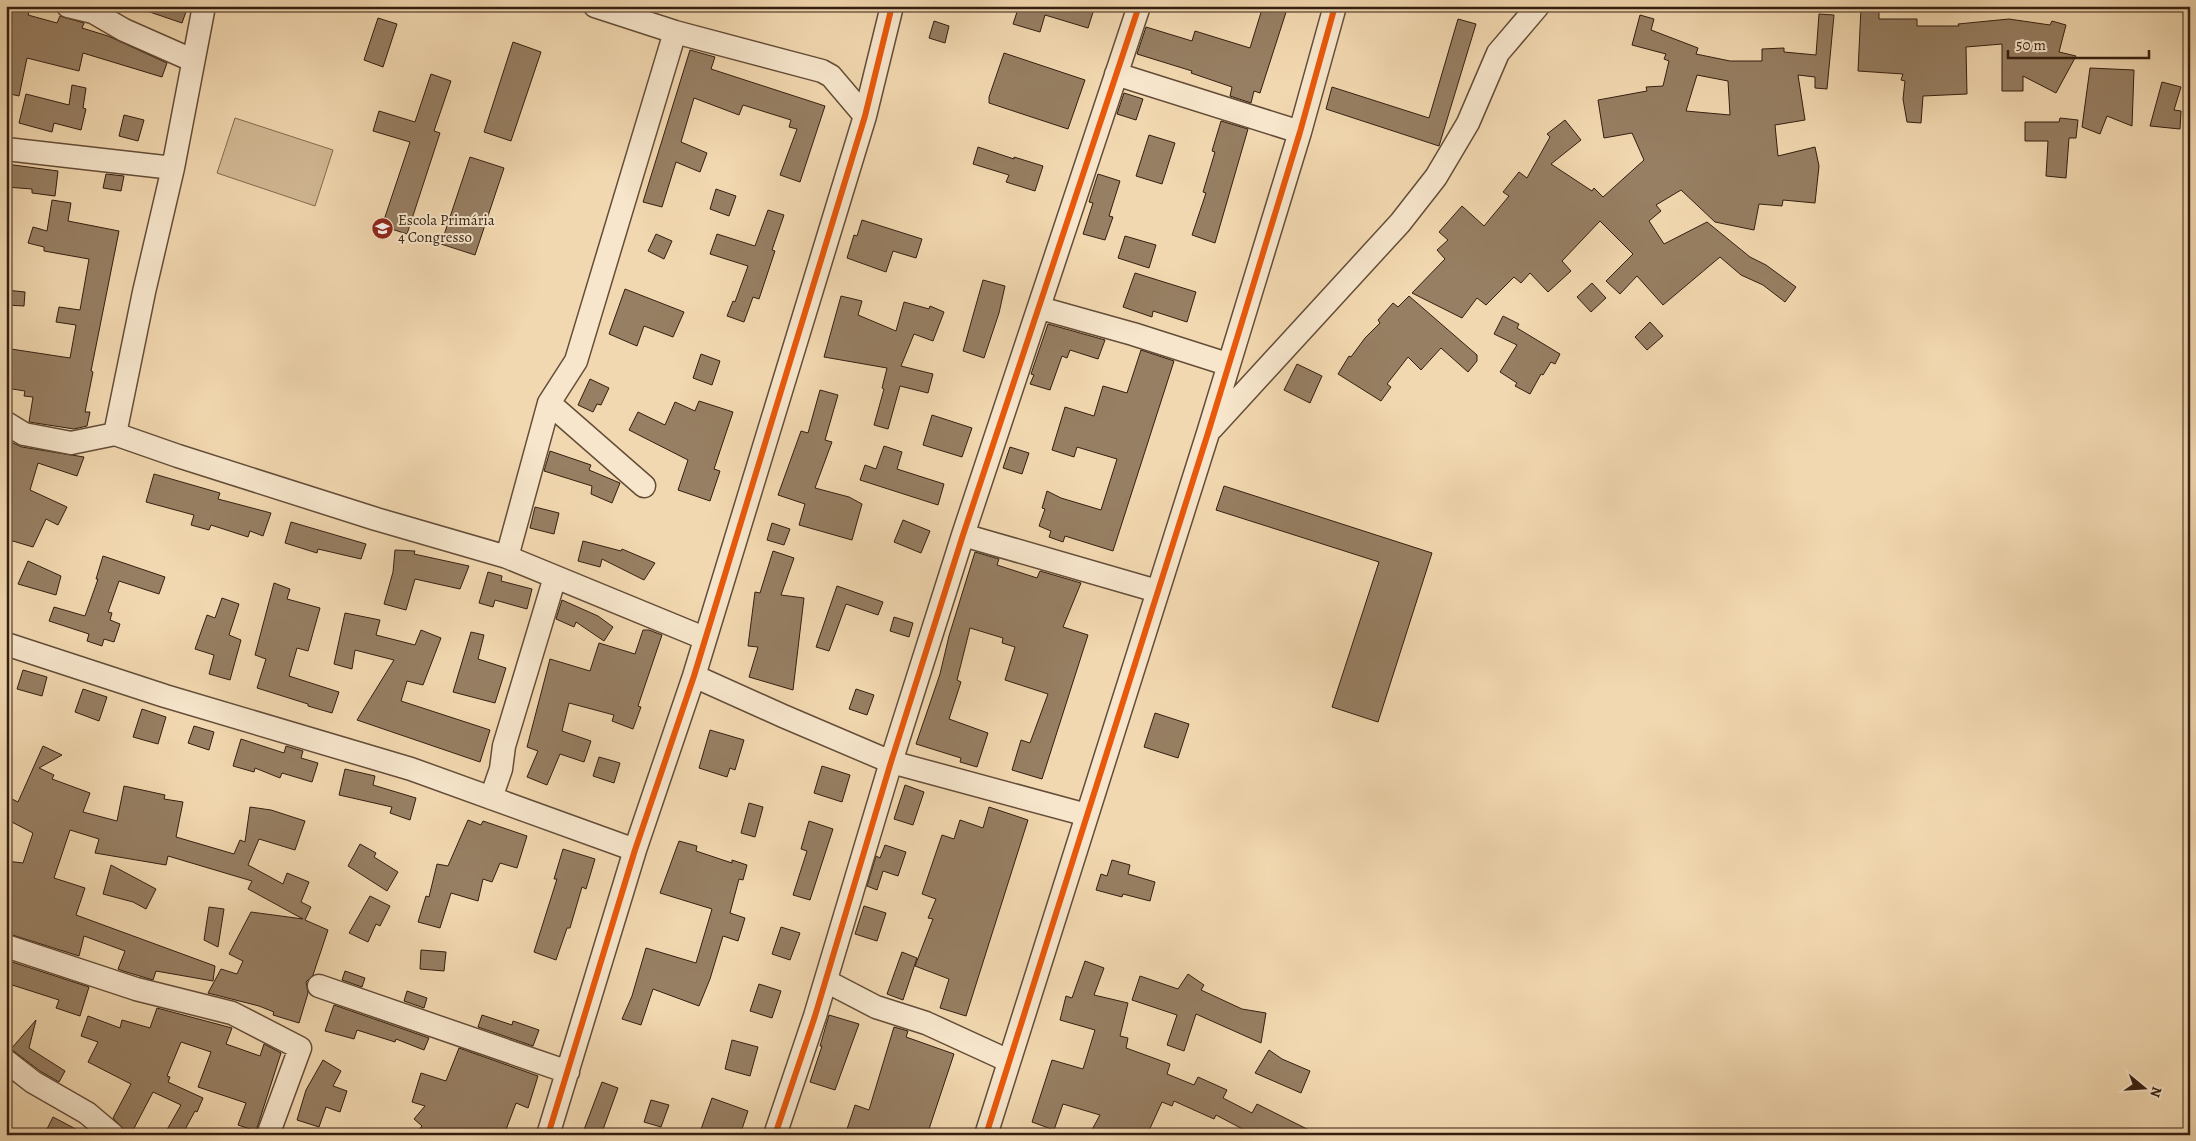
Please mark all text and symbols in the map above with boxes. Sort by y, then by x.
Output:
scale bar [2008,28,2150,60]
text: 50 m [2016,35,2046,55]
place label: Escola Primária 4 Congresso [398,210,495,247]
school or university icon: Escola Primária 4 Congresso [370,217,394,241]
north arrow [2118,1064,2168,1114]
text: N [2145,1084,2166,1100]

